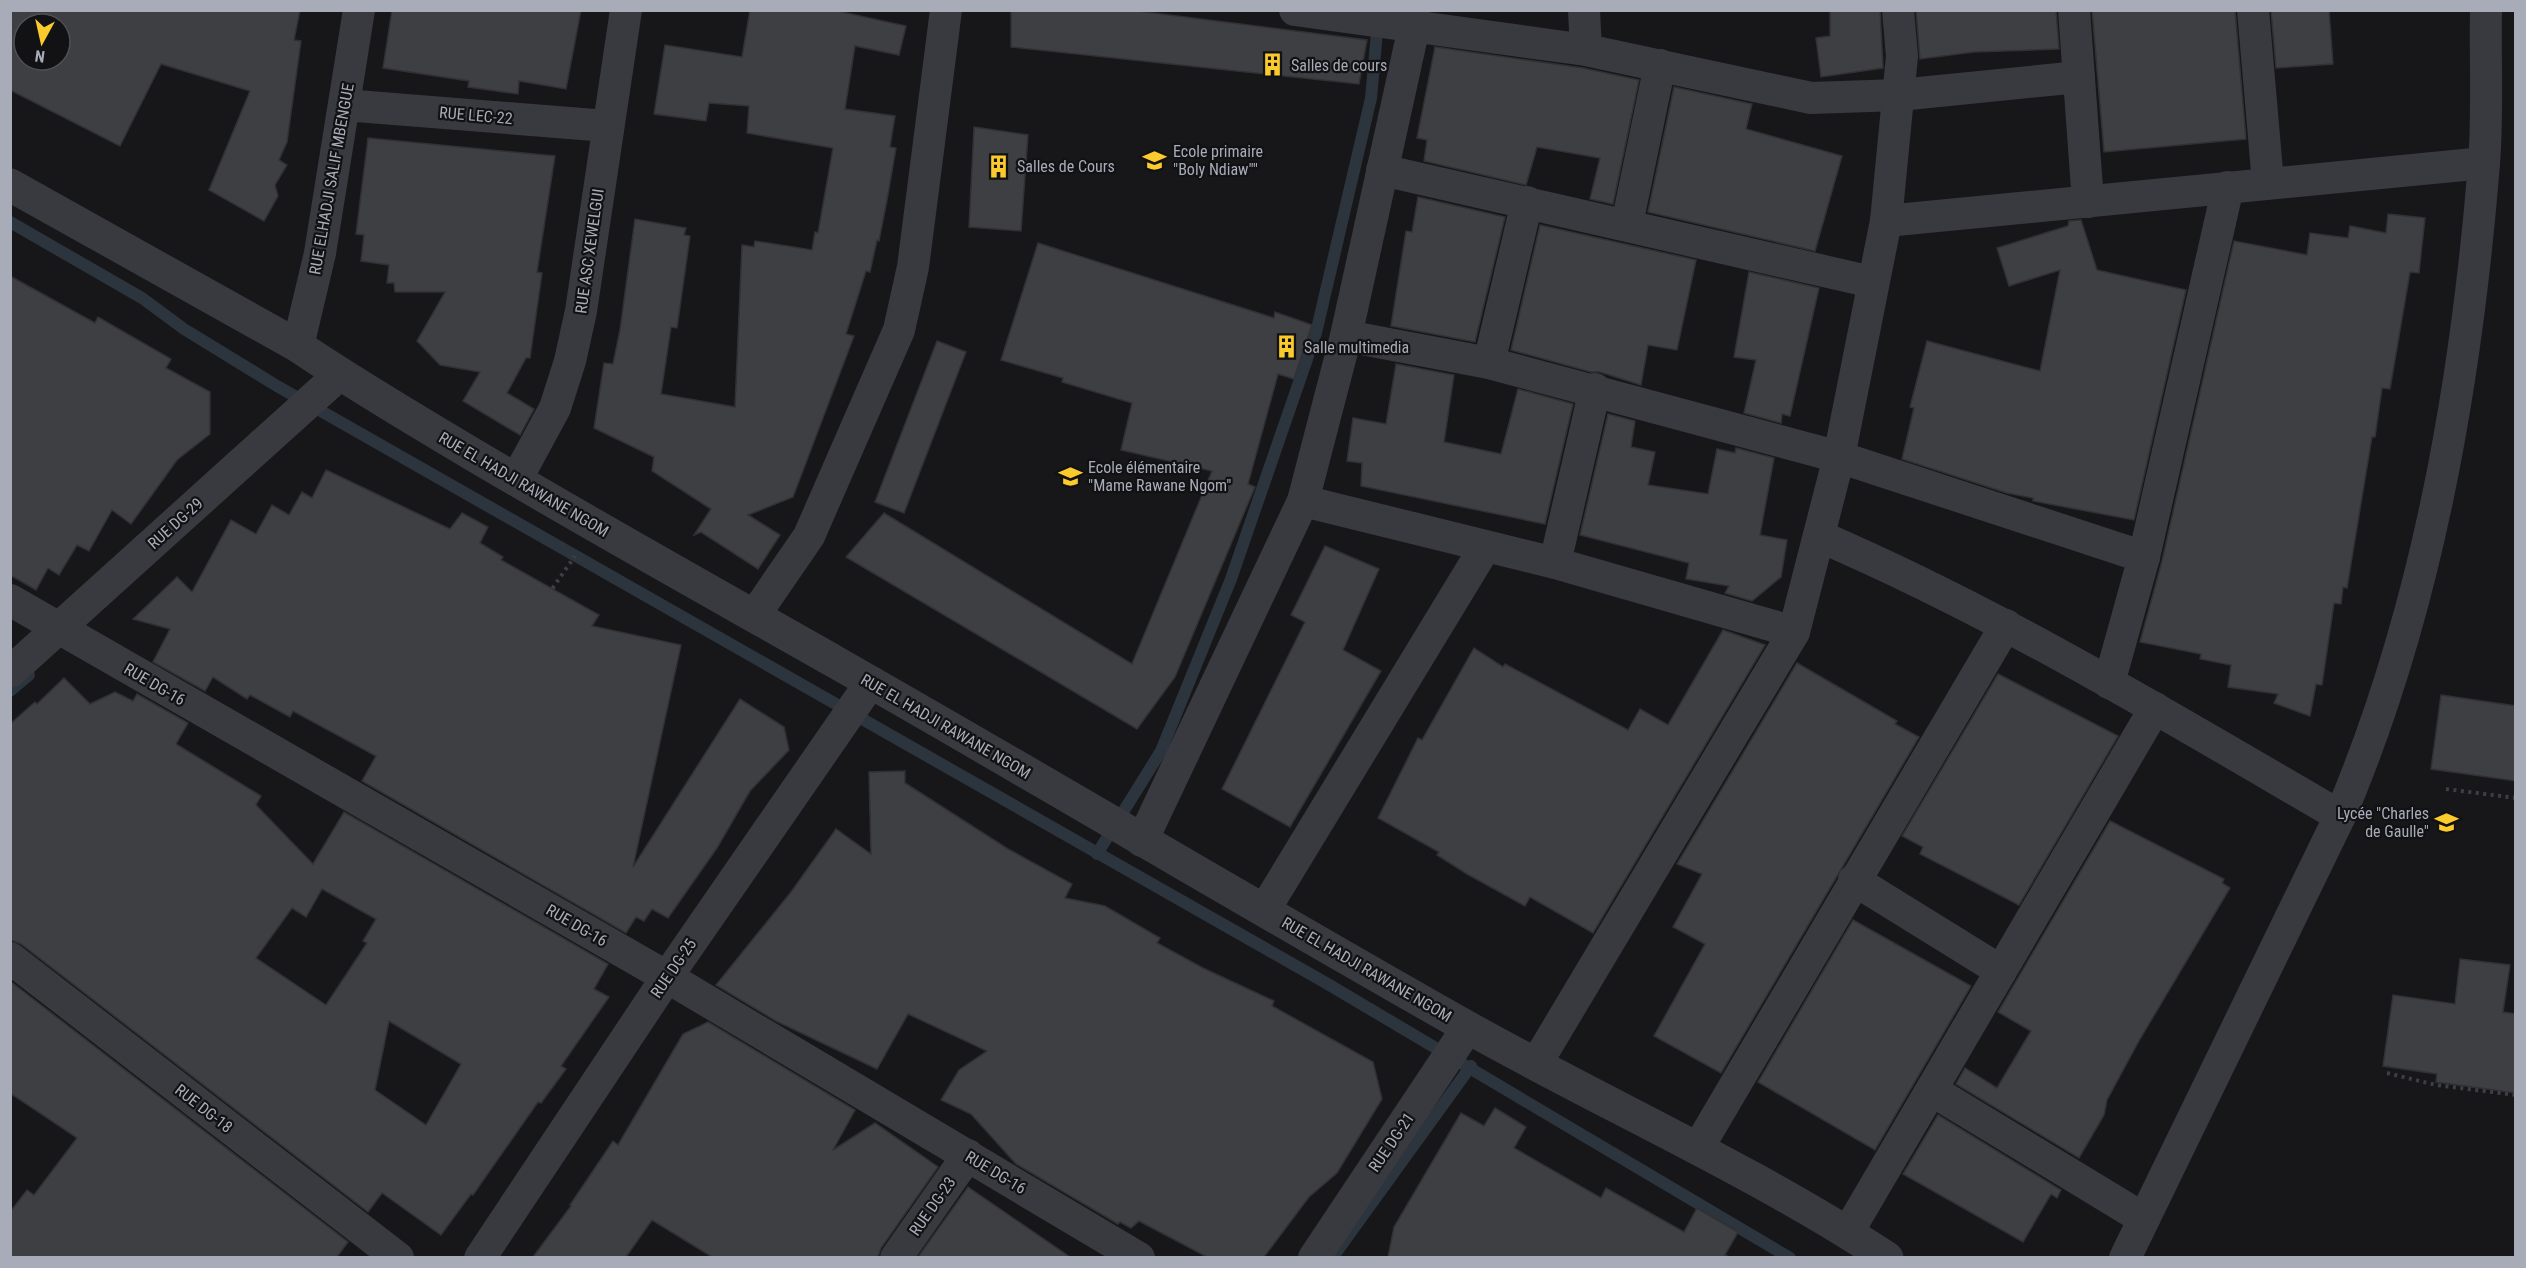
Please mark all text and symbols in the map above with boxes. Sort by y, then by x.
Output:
north arrow [12,12,72,72]
text: N [34,46,46,66]
building icon: Salles de cours [1260,52,1286,78]
place label: Salles de cours [1291,56,1387,75]
street label: RUE ELHADJI SALIF MBENGUE [305,82,358,276]
street label: RUE LEC-22 [439,103,513,128]
place label: Ecole primaire "Boly Ndiaw"" [1173,142,1263,179]
school or university icon: Ecole primaire "Boly Ndiaw"" [1142,147,1168,173]
building icon: Salles de Cours [986,153,1012,179]
place label: Salles de Cours [1017,157,1115,176]
street label: RUE ASC XEWELGUI [571,187,608,315]
building icon: Salle multimedia [1273,334,1299,360]
place label: Salle multimedia [1304,338,1409,357]
street label: RUE EL HADJI RAWANE NGOM [435,428,612,541]
place label: Ecole élémentaire "Mame Rawane Ngom" [1088,458,1231,495]
school or university icon: Ecole élémentaire "Mame Rawane Ngom" [1057,463,1083,489]
street label: RUE DG-29 [144,494,207,553]
street label: RUE DG-16 [121,659,189,710]
street label: RUE EL HADJI RAWANE NGOM [857,670,1034,783]
place label: Lycée "Charles de Gaulle" [2337,804,2429,841]
school or university icon: Lycée "Charles de Gaulle" [2434,809,2460,835]
street label: RUE DG-16 [543,900,611,951]
street label: RUE EL HADJI RAWANE NGOM [1278,913,1455,1026]
street label: RUE DG-25 [647,935,700,1002]
street label: RUE DG-18 [171,1080,236,1137]
street label: RUE DG-21 [1365,1109,1418,1176]
street label: RUE DG-16 [962,1147,1030,1198]
street label: RUE DG-23 [905,1173,960,1239]

